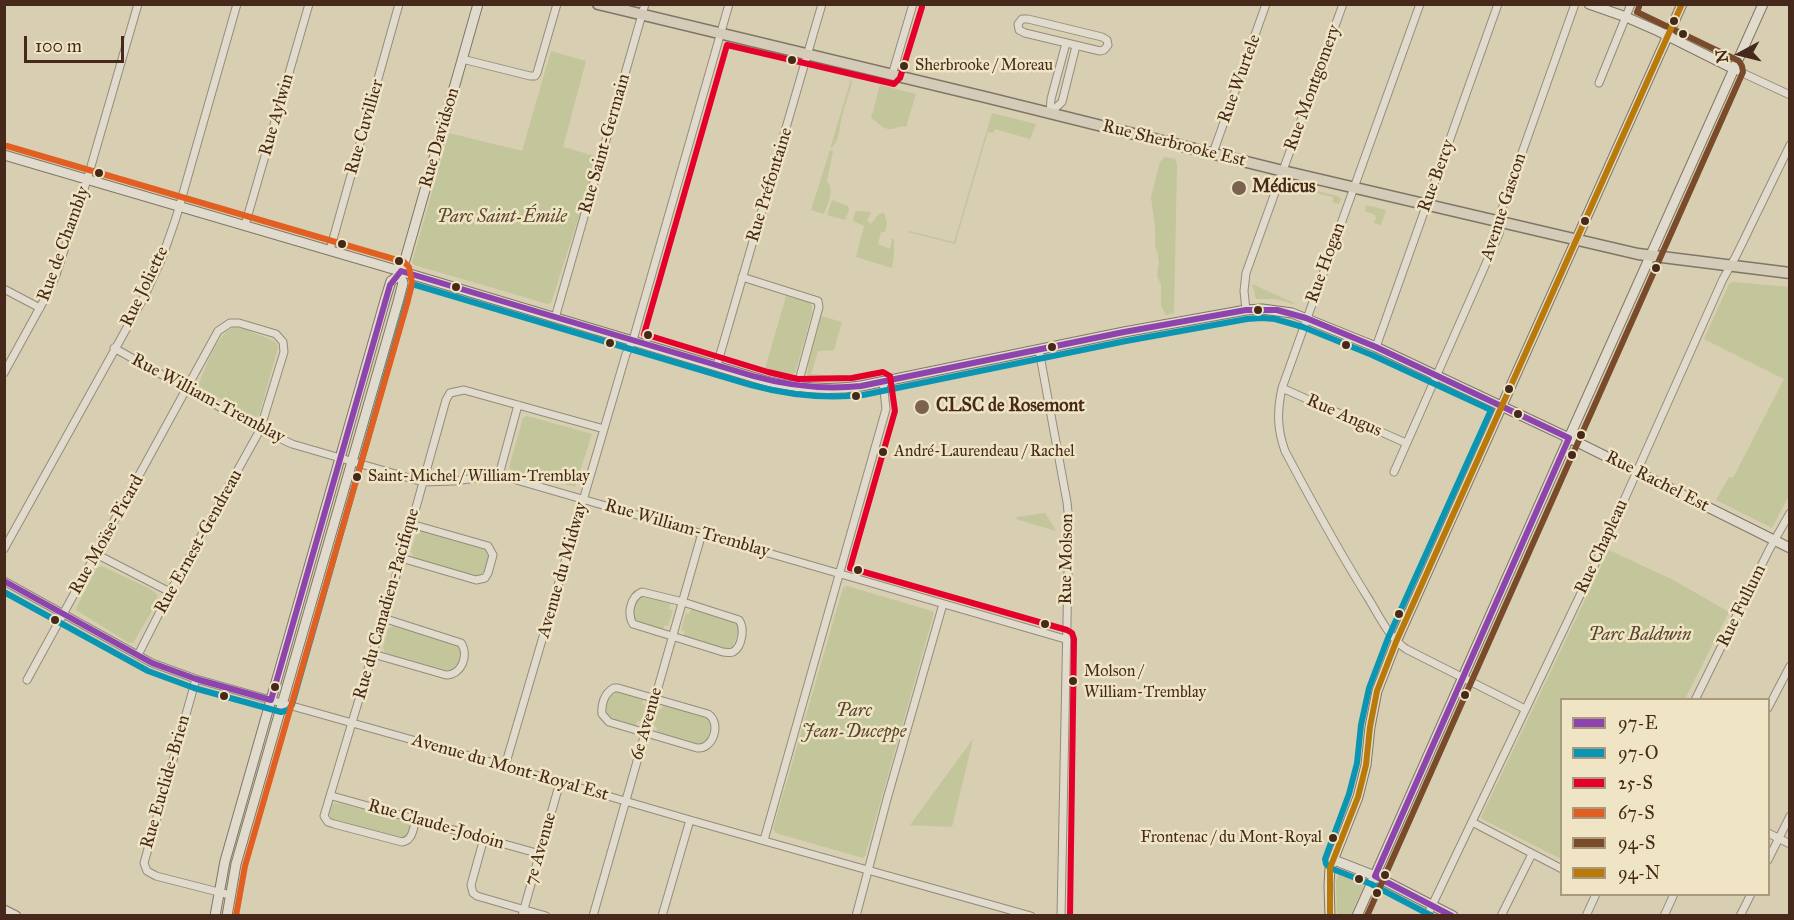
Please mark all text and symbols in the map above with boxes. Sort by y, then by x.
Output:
unlabelled marker [1668,15,1680,27]
street label: Rue Montgomery [1280,22,1346,154]
scale bar [27,24,128,62]
north arrow [1710,24,1770,84]
unlabelled marker [1677,28,1689,40]
street label: Rue Wurtele [1214,32,1266,126]
text: 100 m [35,35,82,57]
text: N [1711,48,1732,64]
unlabelled marker [786,54,798,66]
place label: Sherbrooke / Moreau [915,56,1053,76]
marker: Sherbrooke / Moreau [898,60,910,72]
street label: Rue Aylwin [255,71,299,159]
street label: Rue Saint-Germain [575,72,635,216]
street label: Rue Cuvillier [341,77,389,177]
street label: Rue Davidson [415,85,465,191]
street label: Rue Sherbrooke Est [1100,116,1248,172]
street label: Rue Préfontaine [742,125,798,245]
street label: Rue Bercy [1414,137,1460,215]
street label: Avenue Gascon [1476,151,1532,263]
unlabelled marker [93,167,105,179]
place label: Médicus [1252,177,1316,199]
marker: Médicus [1230,179,1248,197]
street label: Rue de Chambly [33,184,95,304]
park label: Parc Saint-Émile [437,207,567,229]
unlabelled marker [1579,215,1591,227]
street label: Rue Hogan [1302,220,1350,306]
unlabelled marker [336,238,348,250]
street label: Rue Joliette [116,243,174,331]
unlabelled marker [393,255,405,267]
unlabelled marker [1650,262,1662,274]
unlabelled marker [450,281,462,293]
unlabelled marker [1252,304,1264,316]
unlabelled marker [642,329,654,341]
unlabelled marker [604,337,616,349]
unlabelled marker [1340,339,1352,351]
unlabelled marker [1046,341,1058,353]
street label: Rue William-Tremblay [128,349,288,449]
unlabelled marker [1503,383,1515,395]
unlabelled marker [850,390,862,402]
street label: Rue Angus [1303,390,1385,442]
place label: CLSC de Rosemont [936,396,1085,418]
marker: CLSC de Rosemont [913,398,931,416]
unlabelled marker [1512,408,1524,420]
unlabelled marker [1575,429,1587,441]
place label: André-Laurendeau / Rachel [894,442,1075,462]
marker: André-Laurendeau / Rachel [877,446,889,458]
street label: Rue Rachel Est [1602,447,1712,517]
unlabelled marker [1566,449,1578,461]
street label: Rue Ernest-Gendreau [150,466,248,618]
place label: Saint-Michel / William-Tremblay [368,467,590,487]
street label: Rue Moïse-Picard [65,471,149,599]
marker: Saint-Michel / William-Tremblay [351,471,363,483]
street label: Rue William-Tremblay [602,495,772,563]
street label: Rue Chapleau [1571,496,1633,598]
street label: Avenue du Midway [533,500,593,640]
street label: Rue du Canadien-Pacifique [349,506,425,702]
street label: Rue Molson [1055,513,1079,605]
street label: Rue Fullum [1713,561,1771,651]
unlabelled marker [852,564,864,576]
unlabelled marker [1393,608,1405,620]
unlabelled marker [49,614,61,626]
unlabelled marker [1039,618,1051,630]
park label: Parc Baldwin [1588,625,1692,647]
place label: Molson / William-Tremblay [1084,662,1206,700]
marker: Molson / William-Tremblay [1067,675,1079,687]
unlabelled marker [269,681,281,693]
street label: 6e Avenue [626,685,668,763]
unlabelled marker [1459,689,1471,701]
unlabelled marker [218,690,230,702]
legend [1560,698,1770,896]
park label: Parc Jean-Duceppe [802,701,906,744]
text: 97-E [1618,712,1658,734]
street label: Rue Euclide-Brien [137,713,195,851]
street label: Avenue du Mont-Royal Est [409,730,611,806]
text: 97-O [1618,742,1658,764]
text: 25-S [1618,772,1653,794]
street label: Rue Claude-Jodoin [365,795,507,855]
text: 67-S [1618,802,1655,824]
street label: 7e Avenue [520,810,562,888]
place label: Frontenac / du Mont-Royal [1141,828,1322,848]
marker: Frontenac / du Mont-Royal [1327,832,1339,844]
text: 94-S [1618,832,1655,854]
text: 94-N [1618,862,1660,884]
unlabelled marker [1379,869,1391,881]
unlabelled marker [1353,873,1365,885]
unlabelled marker [1371,887,1383,899]

